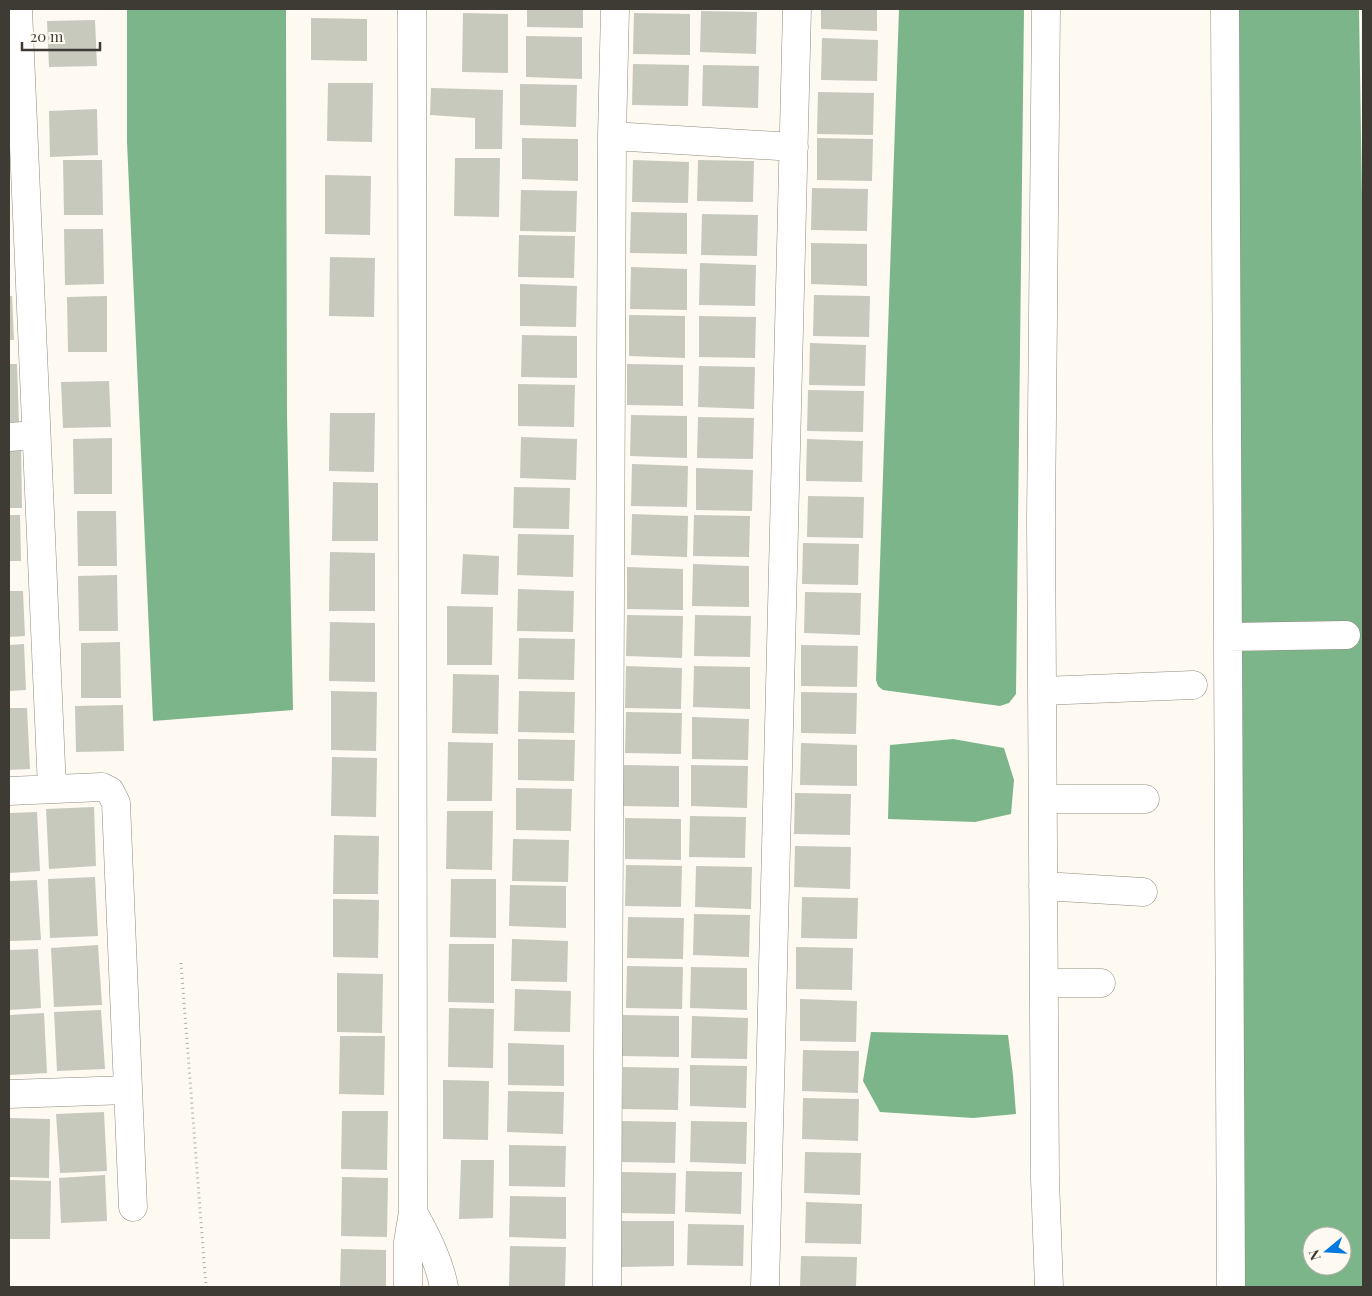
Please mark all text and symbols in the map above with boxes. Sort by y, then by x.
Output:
scale bar [22,20,100,52]
text: 20 m [30,26,64,46]
north arrow [1302,1226,1352,1276]
text: N [1304,1247,1325,1263]

